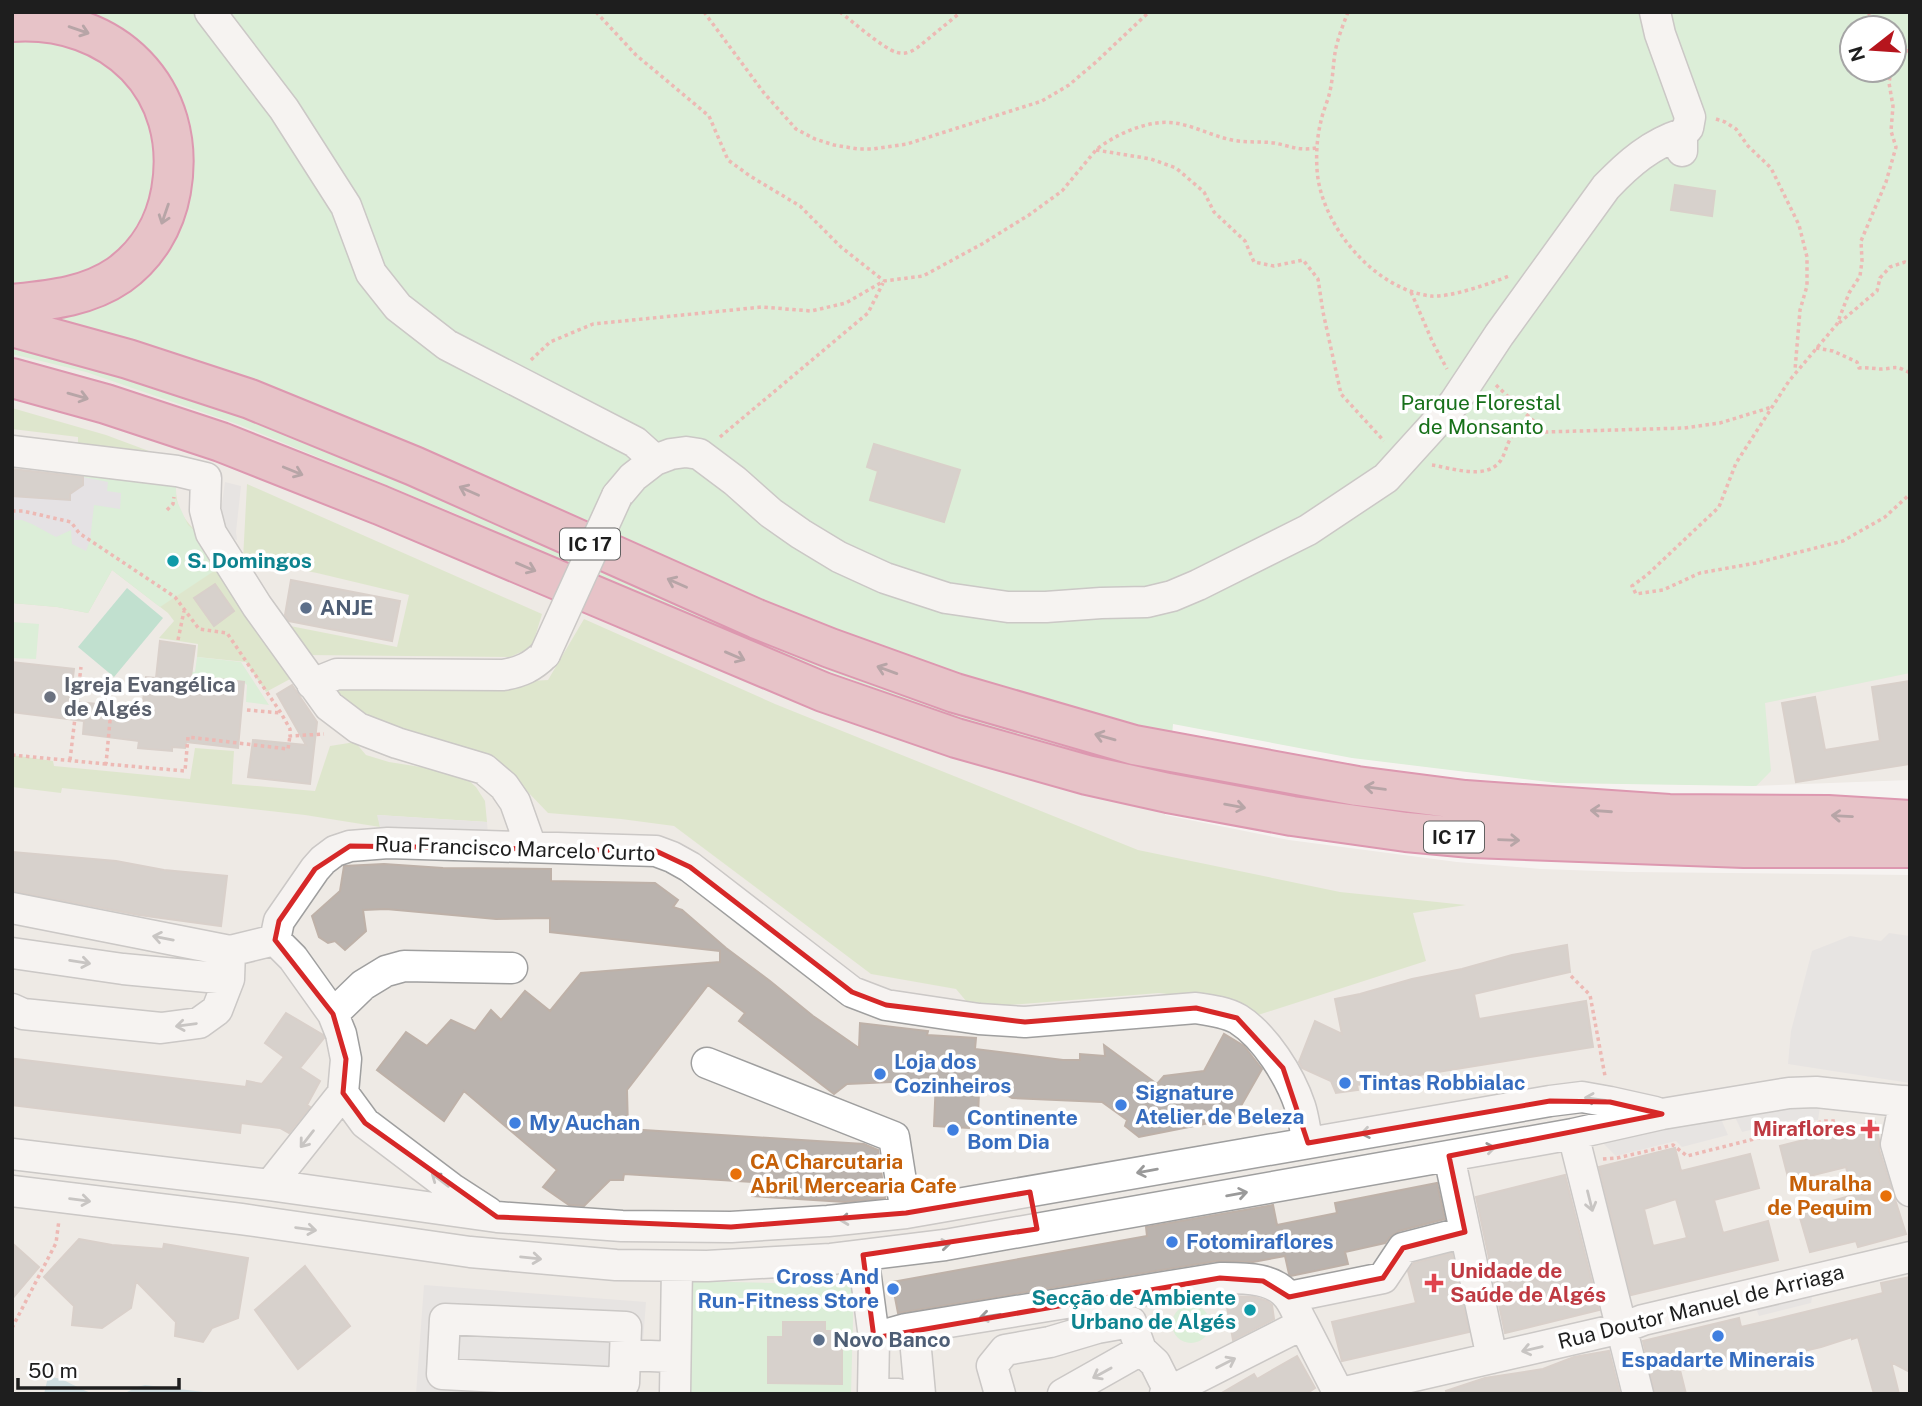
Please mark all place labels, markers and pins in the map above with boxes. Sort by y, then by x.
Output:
place label: S. Domingos [187,548,312,573]
marker: S. Domingos [165,553,181,569]
place label: ANJE [320,595,373,620]
marker: ANJE [298,600,314,616]
place label: Igreja Evangélica de Algés [64,672,236,721]
marker: Igreja Evangélica de Algés [42,689,58,705]
place label: Loja dos Cozinheiros [894,1049,1011,1098]
marker: Loja dos Cozinheiros [872,1066,888,1082]
place label: Tintas Robbialac [1359,1070,1525,1095]
marker: Tintas Robbialac [1337,1075,1353,1091]
place label: Signature Atelier de Beleza [1135,1080,1304,1129]
marker: Signature Atelier de Beleza [1113,1097,1129,1113]
place label: Continente Bom Dia [967,1105,1078,1154]
place label: My Auchan [529,1110,640,1135]
marker: My Auchan [507,1115,523,1131]
place label: Miraflores [1753,1116,1856,1141]
marker: Miraflores [1862,1121,1878,1137]
marker: Continente Bom Dia [945,1122,961,1138]
place label: CA Charcutaria Abril Mercearia Cafe [750,1149,957,1198]
marker: CA Charcutaria Abril Mercearia Cafe [728,1166,744,1182]
place label: Muralha de Pequim [1767,1171,1872,1220]
marker: Muralha de Pequim [1878,1188,1894,1204]
place label: Fotomiraflores [1186,1229,1334,1254]
marker: Fotomiraflores [1164,1234,1180,1250]
place label: Unidade de Saúde de Algés [1450,1258,1606,1307]
place label: Cross And Run-Fitness Store [697,1264,879,1313]
marker: Unidade de Saúde de Algés [1424,1273,1444,1293]
marker: Cross And Run-Fitness Store [885,1281,901,1297]
place label: Secção de Ambiente Urbano de Algés [1031,1285,1236,1334]
marker: Secção de Ambiente Urbano de Algés [1242,1302,1258,1318]
place label: Novo Banco [833,1327,951,1352]
marker: Espadarte Minerais [1710,1328,1726,1344]
marker: Novo Banco [811,1332,827,1348]
place label: Espadarte Minerais [1621,1347,1815,1372]

